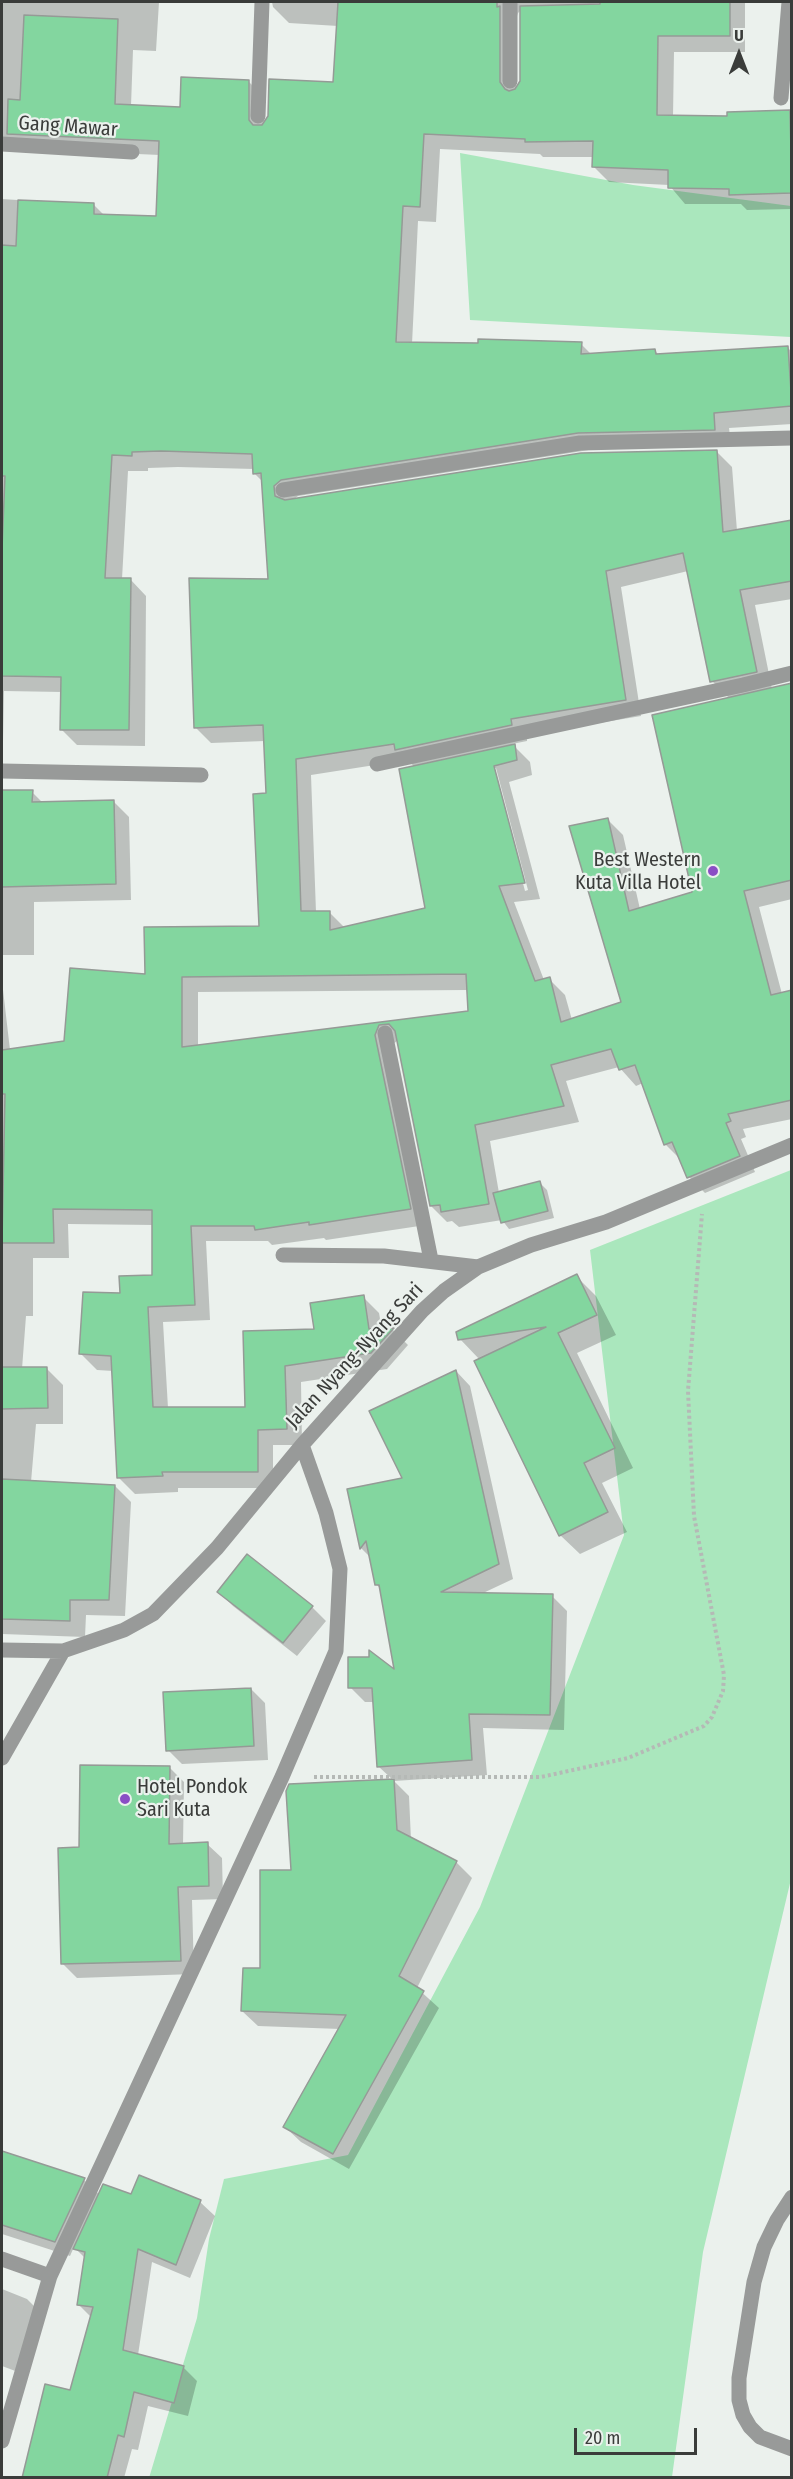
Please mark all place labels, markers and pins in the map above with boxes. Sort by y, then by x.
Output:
place label: Best Western Kuta Villa Hotel [575,848,701,895]
marker: Best Western Kuta Villa Hotel [706,864,720,878]
place label: Hotel Pondok Sari Kuta [137,1775,247,1822]
marker: Hotel Pondok Sari Kuta [118,1792,132,1806]

